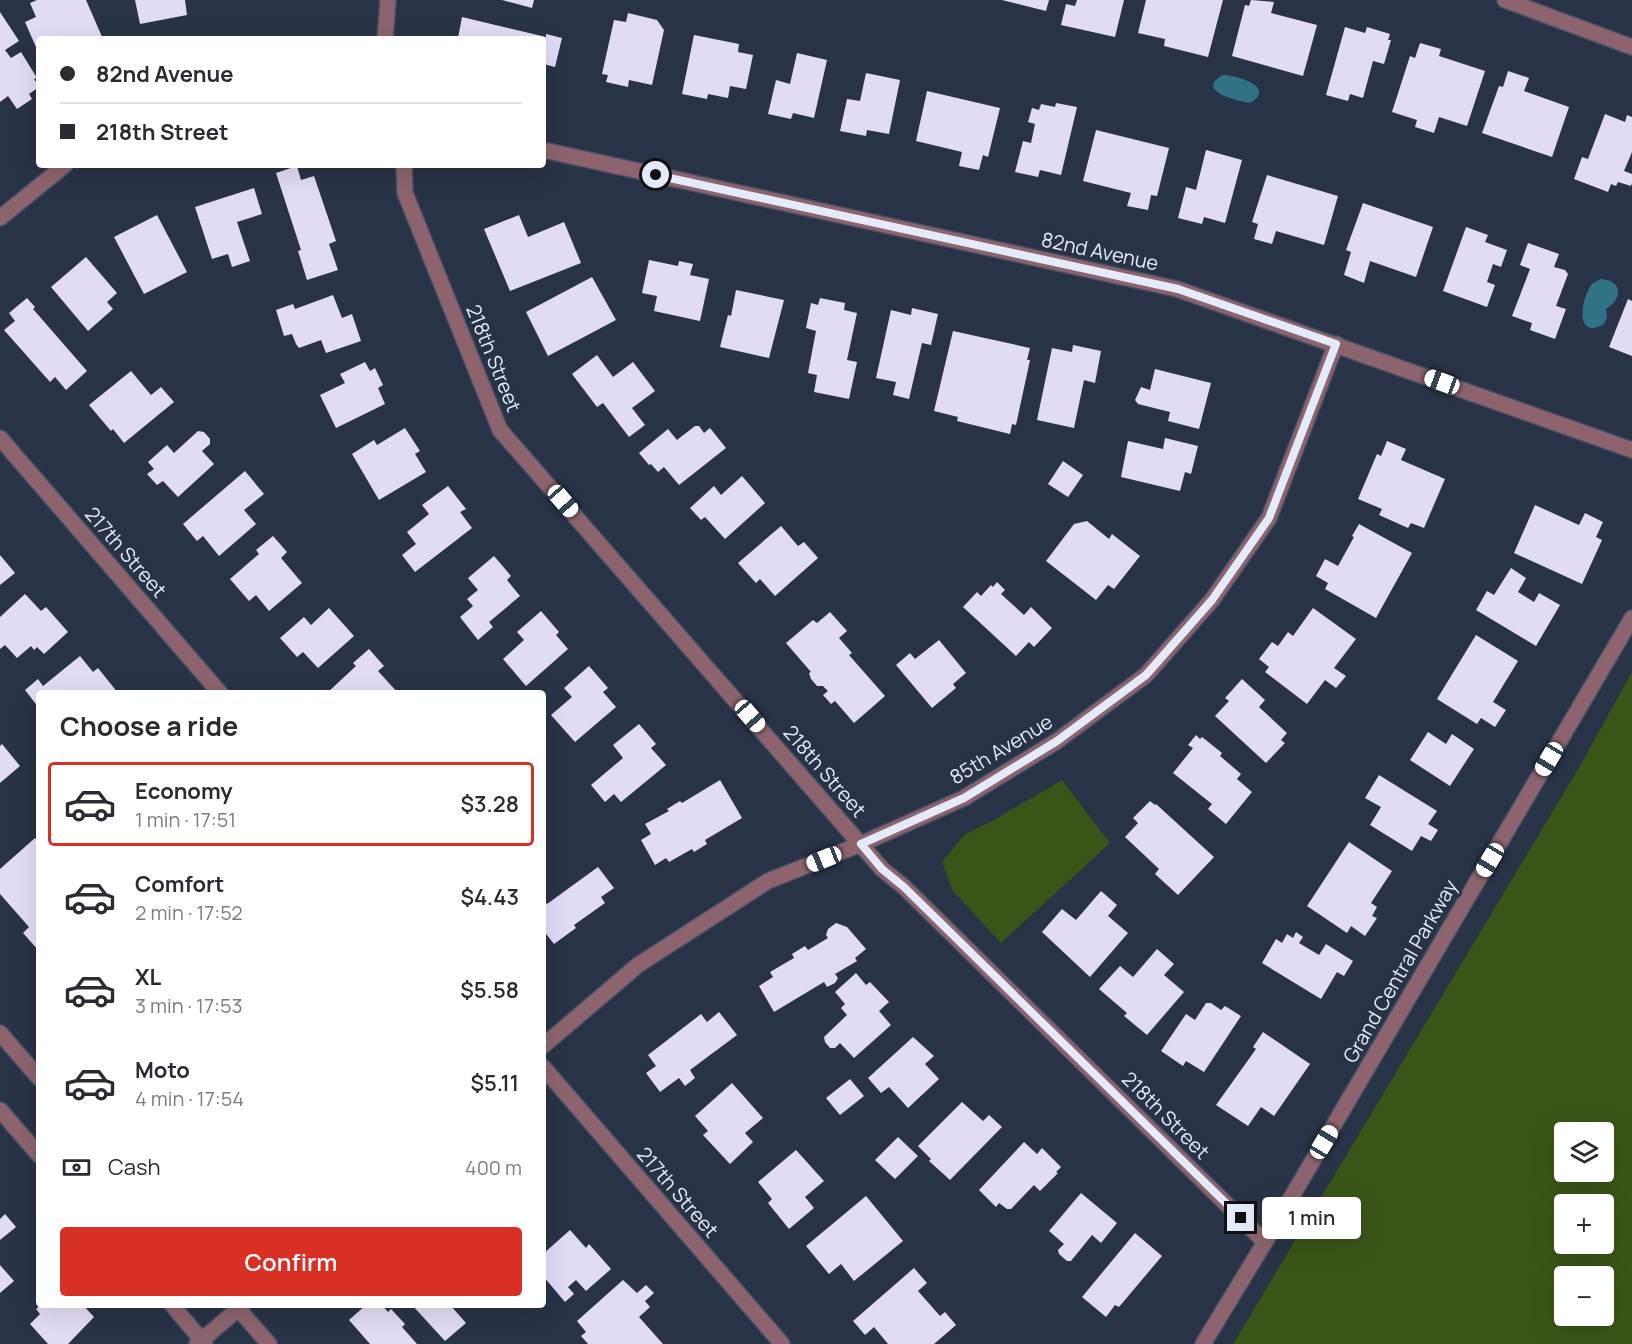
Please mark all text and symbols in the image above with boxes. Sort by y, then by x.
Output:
text: 82nd Avenue [96,59,233,89]
text: 218th Street [96,117,228,147]
route start [642,161,669,188]
street label: 82nd Avenue [1039,225,1161,277]
street label: 218th Street [460,300,528,416]
car [1422,367,1462,397]
car [544,482,582,520]
street label: 217th Street [79,501,173,603]
car [731,697,769,735]
text: Choose a ride [60,707,238,744]
street label: 85th Avenue [945,708,1057,790]
street label: 218th Street [778,719,872,823]
car [1532,739,1566,779]
text: Economy [135,776,233,806]
icon: car [63,777,117,831]
text: $3.28 [460,789,519,819]
text: 1 min · 17:51 [135,806,236,833]
car [1473,840,1507,880]
car [804,844,844,874]
text: Comfort [135,869,224,899]
icon: car [63,870,117,924]
street label: Grand Central Parkway [1336,874,1464,1068]
text: $4.43 [461,882,519,912]
text: 2 min · 17:52 [135,899,243,926]
text: XL [135,962,161,992]
icon: car [63,963,117,1017]
text: $5.58 [460,975,519,1005]
text: 3 min · 17:53 [135,992,243,1019]
text: Moto [135,1055,190,1085]
icon: car [63,1056,117,1110]
street label: 218th Street [1116,1065,1216,1165]
text: $5.11 [470,1068,519,1098]
text: 4 min · 17:54 [135,1085,244,1112]
car [1307,1122,1341,1162]
map controls [1554,1122,1614,1326]
button: layers [1554,1122,1614,1182]
street label: 217th Street [631,1141,725,1243]
icon: cash [60,1151,93,1184]
text: Cash [108,1152,161,1182]
text: 400 m [465,1154,522,1181]
button: + [1554,1194,1614,1254]
callout: 1 min [1262,1197,1361,1239]
route end [1227,1204,1254,1231]
text: 1 min [1288,1204,1335,1231]
button: Confirm [60,1227,522,1296]
button: − [1554,1266,1614,1326]

